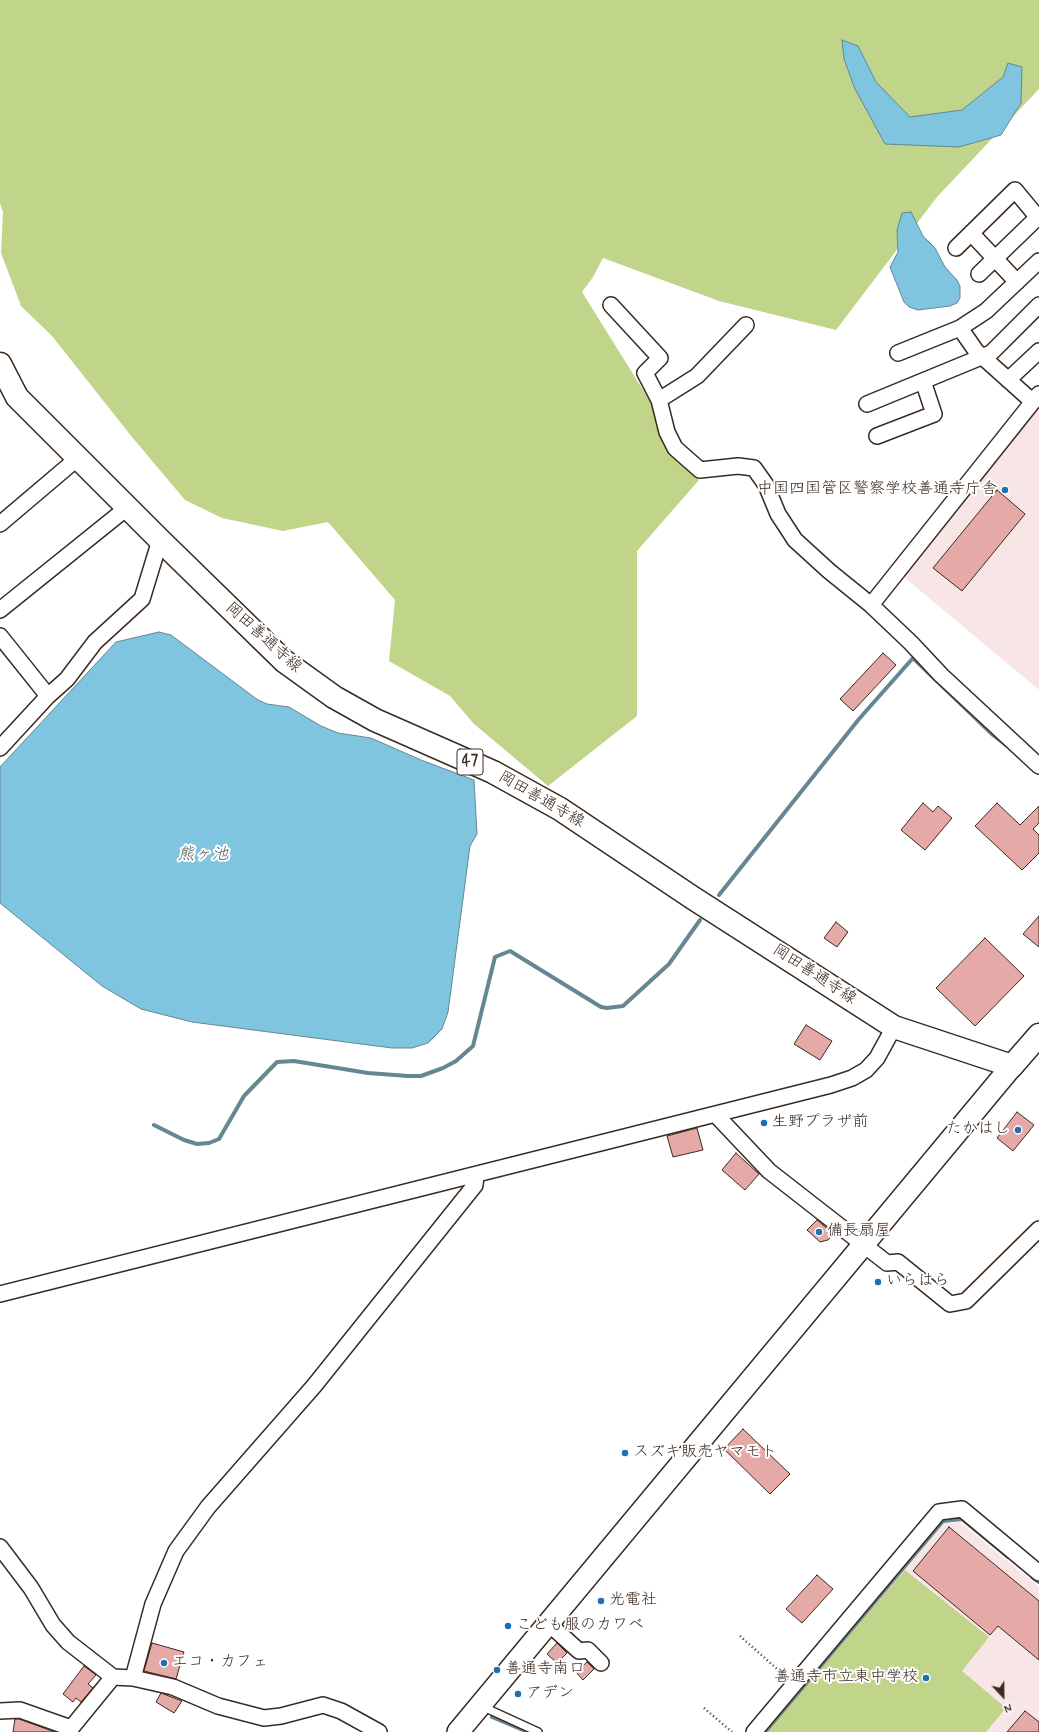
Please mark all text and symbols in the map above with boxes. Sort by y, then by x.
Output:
place label: 中国四国管区警察学校善通寺庁舎 [757,480,997,500]
marker: 中国四国管区警察学校善通寺庁舎 [1000,485,1010,495]
street label: 岡田善通寺線 [221,599,305,677]
road number: 47 [457,749,483,775]
street label: 岡田善通寺線 [495,768,587,832]
water label: 熊ヶ池 [178,845,228,865]
street label: 岡田善通寺線 [769,941,859,1009]
place label: 生野プラザ前 [772,1113,868,1133]
marker: 生野プラザ前 [759,1118,769,1128]
place label: たかはし [946,1120,1010,1140]
marker: たかはし [1013,1125,1023,1135]
place label: 備長扇屋 [827,1222,891,1242]
marker: 備長扇屋 [814,1227,824,1237]
place label: いらはら [886,1272,950,1292]
marker: いらはら [873,1277,883,1287]
place label: スズキ販売ヤマモト [633,1443,777,1463]
marker: スズキ販売ヤマモト [620,1448,630,1458]
place label: 光電社 [609,1591,657,1611]
marker: 光電社 [596,1596,606,1606]
place label: こども服のカワベ [516,1616,644,1636]
marker: こども服のカワベ [503,1621,513,1631]
place label: エコ・カフェ [172,1653,268,1673]
marker: エコ・カフェ [159,1658,169,1668]
place label: 善通寺南口 [505,1660,585,1680]
marker: 善通寺南口 [492,1665,502,1675]
place label: 善通寺市立東中学校 [774,1668,918,1688]
marker: 善通寺市立東中学校 [921,1673,931,1683]
north arrow [983,1676,1023,1716]
place label: アデン [526,1684,574,1704]
marker: アデン [513,1689,523,1699]
text: N [1001,1699,1014,1715]

